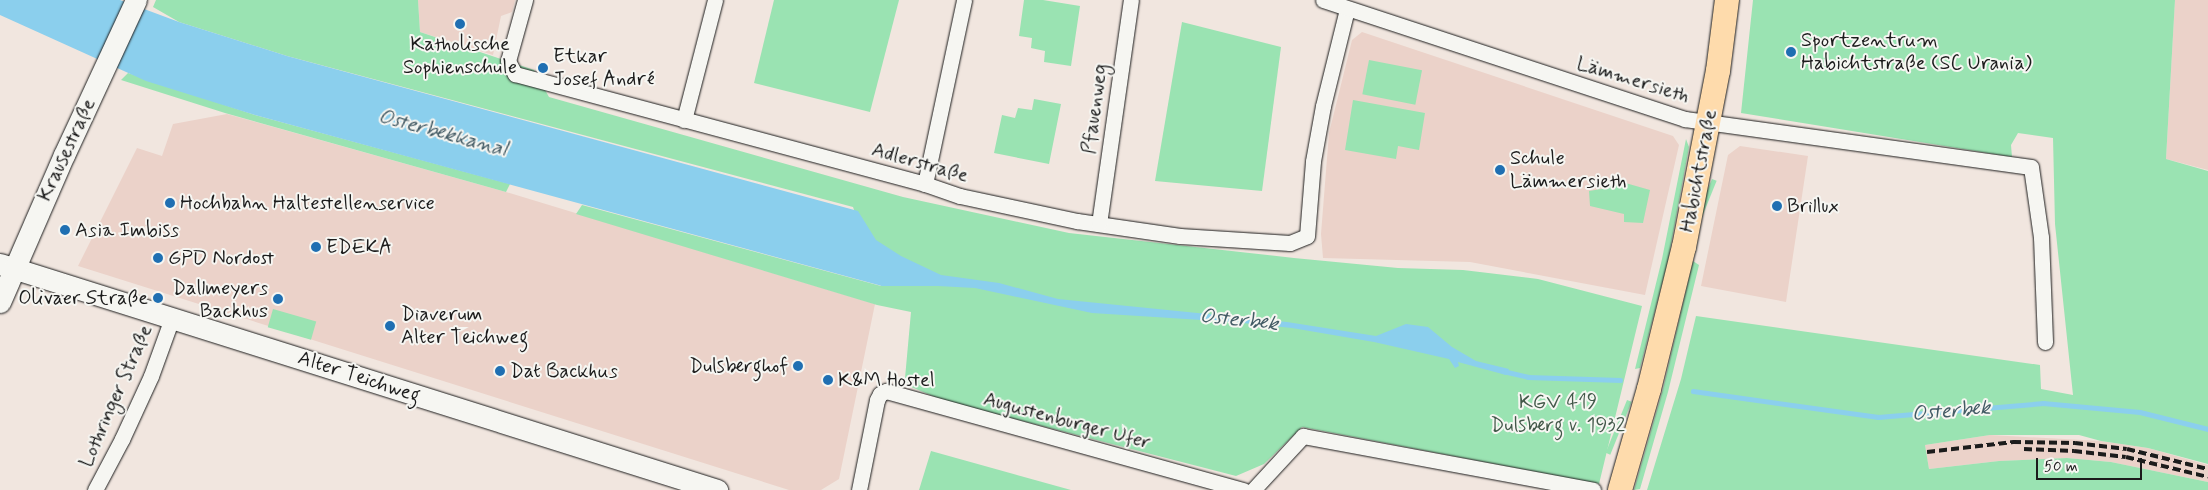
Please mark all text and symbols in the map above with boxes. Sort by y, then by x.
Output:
marker: Katholische Sophienschule [454,18,466,30]
place label: Sportzentrum Habichtstraße (SC Urania) [1801,29,2032,76]
place label: Katholische Sophienschule [403,32,517,79]
place label: Etkar Josef André [553,44,655,91]
marker: Sportzentrum Habichtstraße (SC Urania) [1785,46,1797,58]
street label: Lämmersieth [1574,51,1692,109]
marker: Etkar Josef André [537,62,549,74]
street label: Pfauenweg [1077,62,1113,156]
street label: Krausestraße [33,95,101,205]
water label: Osterbekkanal [376,104,510,162]
street label: Habichtstraße [1675,108,1723,234]
street label: Adlerstraße [869,138,971,188]
place label: Schule Lämmersieth [1510,146,1627,193]
marker: Schule Lämmersieth [1494,164,1506,176]
place label: Hochbahn Haltestellenservice [180,191,435,215]
place label: Brillux [1787,194,1839,218]
marker: Hochbahn Haltestellenservice [164,197,176,209]
marker: Brillux [1771,200,1783,212]
place label: Asia Imbiss [75,218,179,242]
marker: Asia Imbiss [59,224,71,236]
place label: EDEKA [326,235,392,259]
marker: EDEKA [310,241,322,253]
place label: GPD Nordost [168,246,274,270]
marker: GPD Nordost [152,252,164,264]
place label: Dallmeyers Backhus [172,276,268,323]
place label: Olivaer Straße [22,286,148,310]
marker: Olivaer Straße [152,292,164,304]
marker: Dallmeyers Backhus [272,293,284,305]
place label: Diaverum Alter Teichweg [401,302,528,349]
water label: Osterbek [1199,303,1279,337]
marker: Diaverum Alter Teichweg [383,319,397,333]
street label: Lothringer Straße [74,321,158,471]
street label: Alter Teichweg [295,346,423,408]
place label: Dulsberghof [689,354,788,378]
place label: Dat Backhus [510,359,614,383]
marker: Dulsberghof [792,360,804,372]
marker: Dat Backhus [494,365,506,377]
place label: K&M Hostel [838,368,937,392]
marker: K&M Hostel [822,374,834,386]
street label: Augustenburger Ufer [980,387,1154,455]
park label: KGV 419 Dulsberg v. 1932 [1490,391,1626,438]
water label: Osterbek [1911,395,1991,427]
scale bar [2038,448,2144,480]
text: 50 m [2044,457,2078,477]

